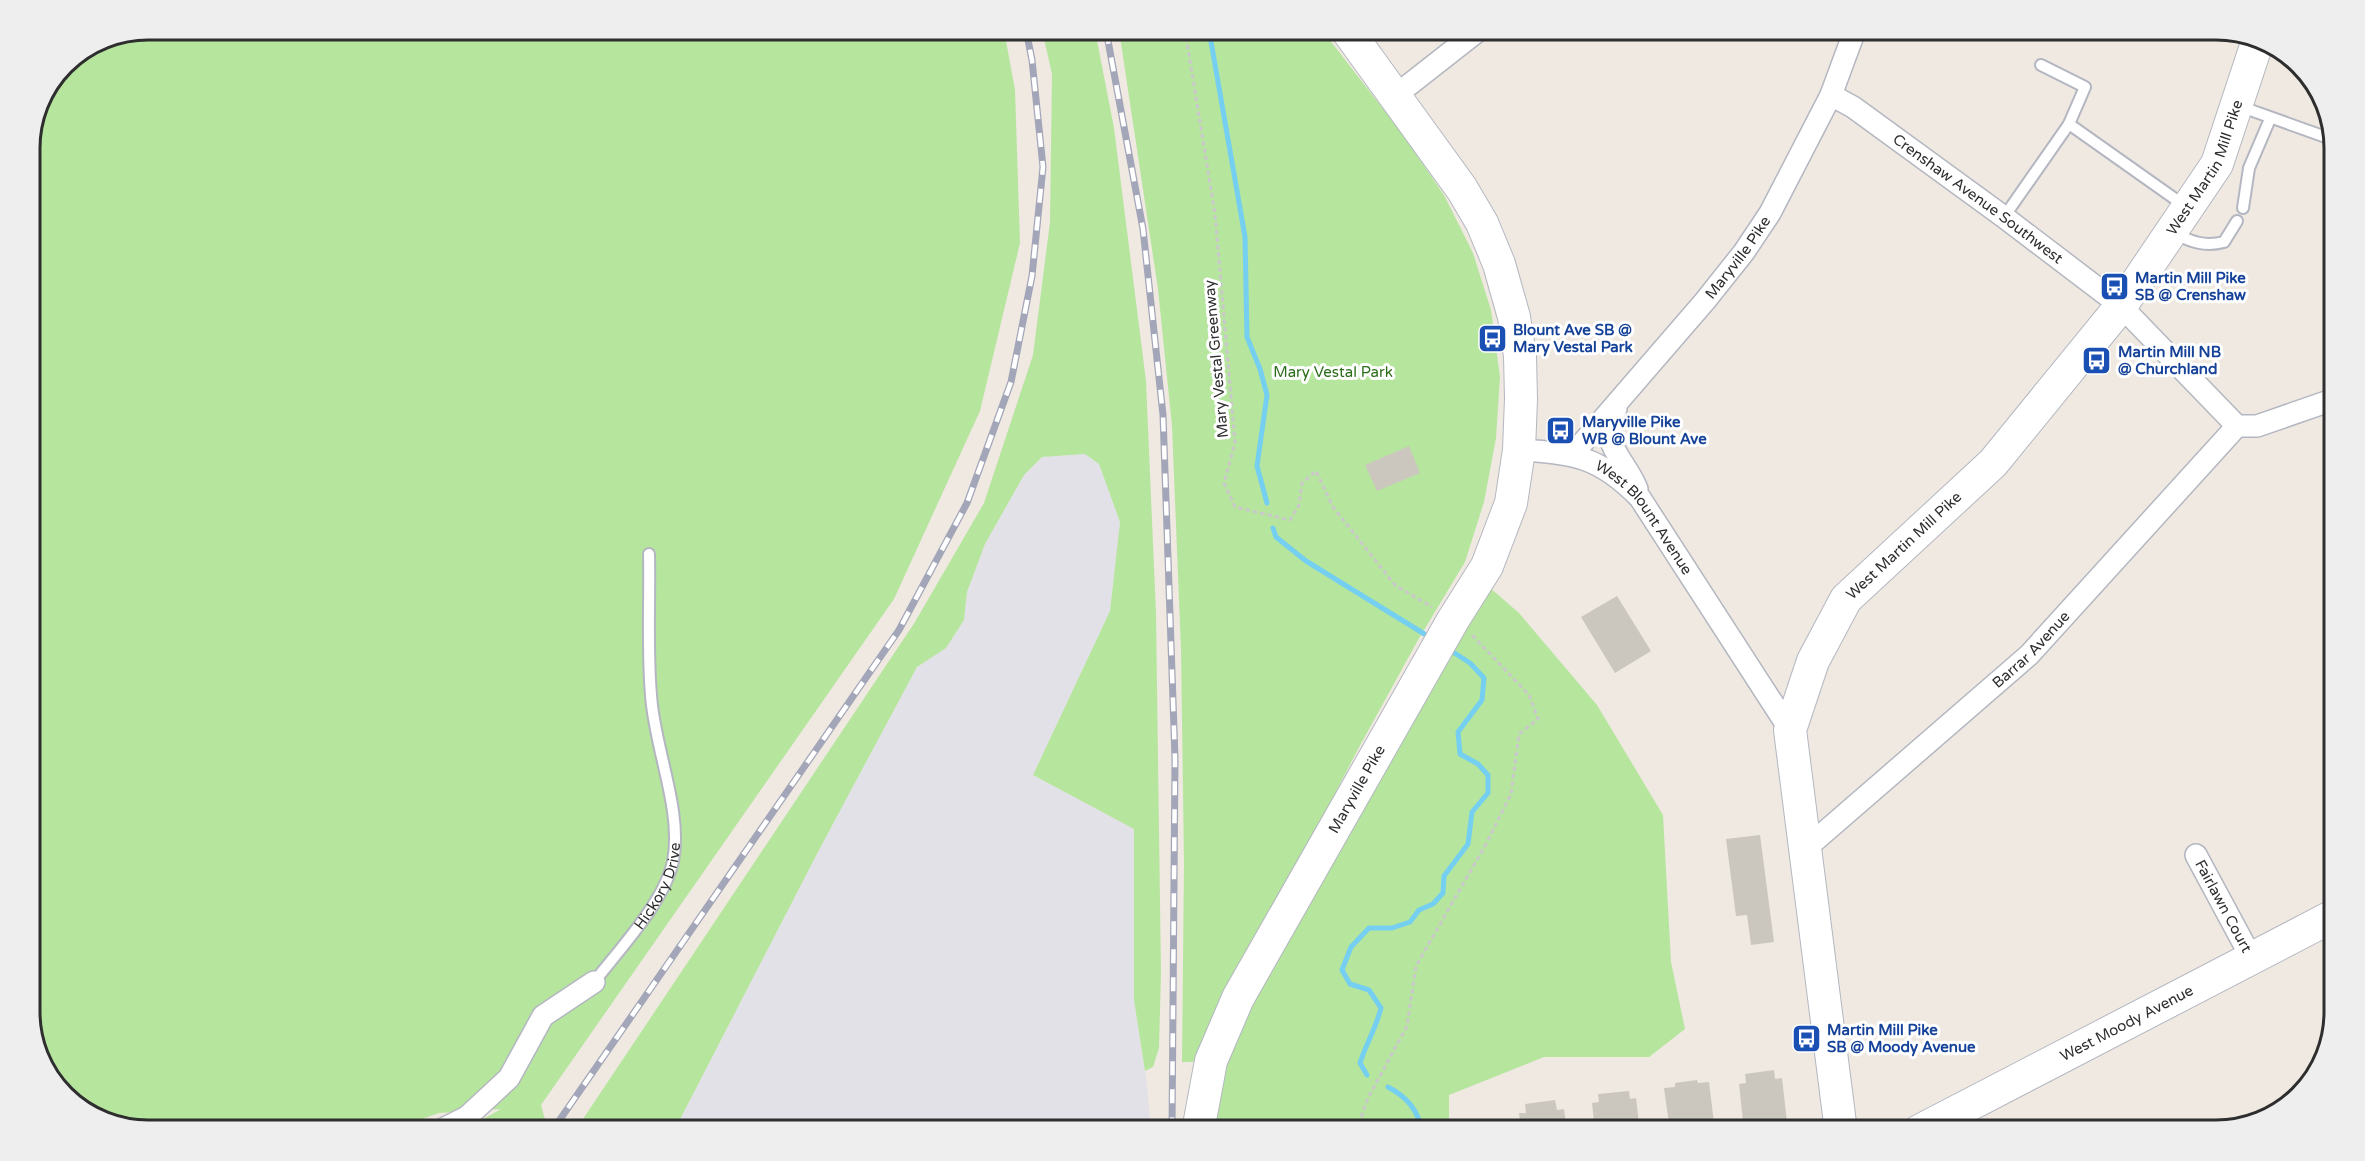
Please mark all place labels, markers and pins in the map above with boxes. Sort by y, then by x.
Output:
place label: Martin Mill Pike SB @ Crenshaw [2135,269,2246,304]
bus stop icon: Martin Mill Pike SB @ Crenshaw [2098,271,2130,303]
place label: Blount Ave SB @ Mary Vestal Park [1513,321,1633,357]
bus stop icon: Blount Ave SB @ Mary Vestal Park [1476,323,1508,355]
place label: Martin Mill NB @ Churchland [2118,343,2221,378]
bus stop icon: Martin Mill NB @ Churchland [2081,345,2113,377]
place label: Maryville Pike WB @ Blount Ave [1582,413,1707,448]
bus stop icon: Maryville Pike WB @ Blount Ave [1545,415,1577,447]
place label: Martin Mill Pike SB @ Moody Avenue [1827,1021,1976,1057]
bus stop icon: Martin Mill Pike SB @ Moody Avenue [1790,1023,1822,1055]

